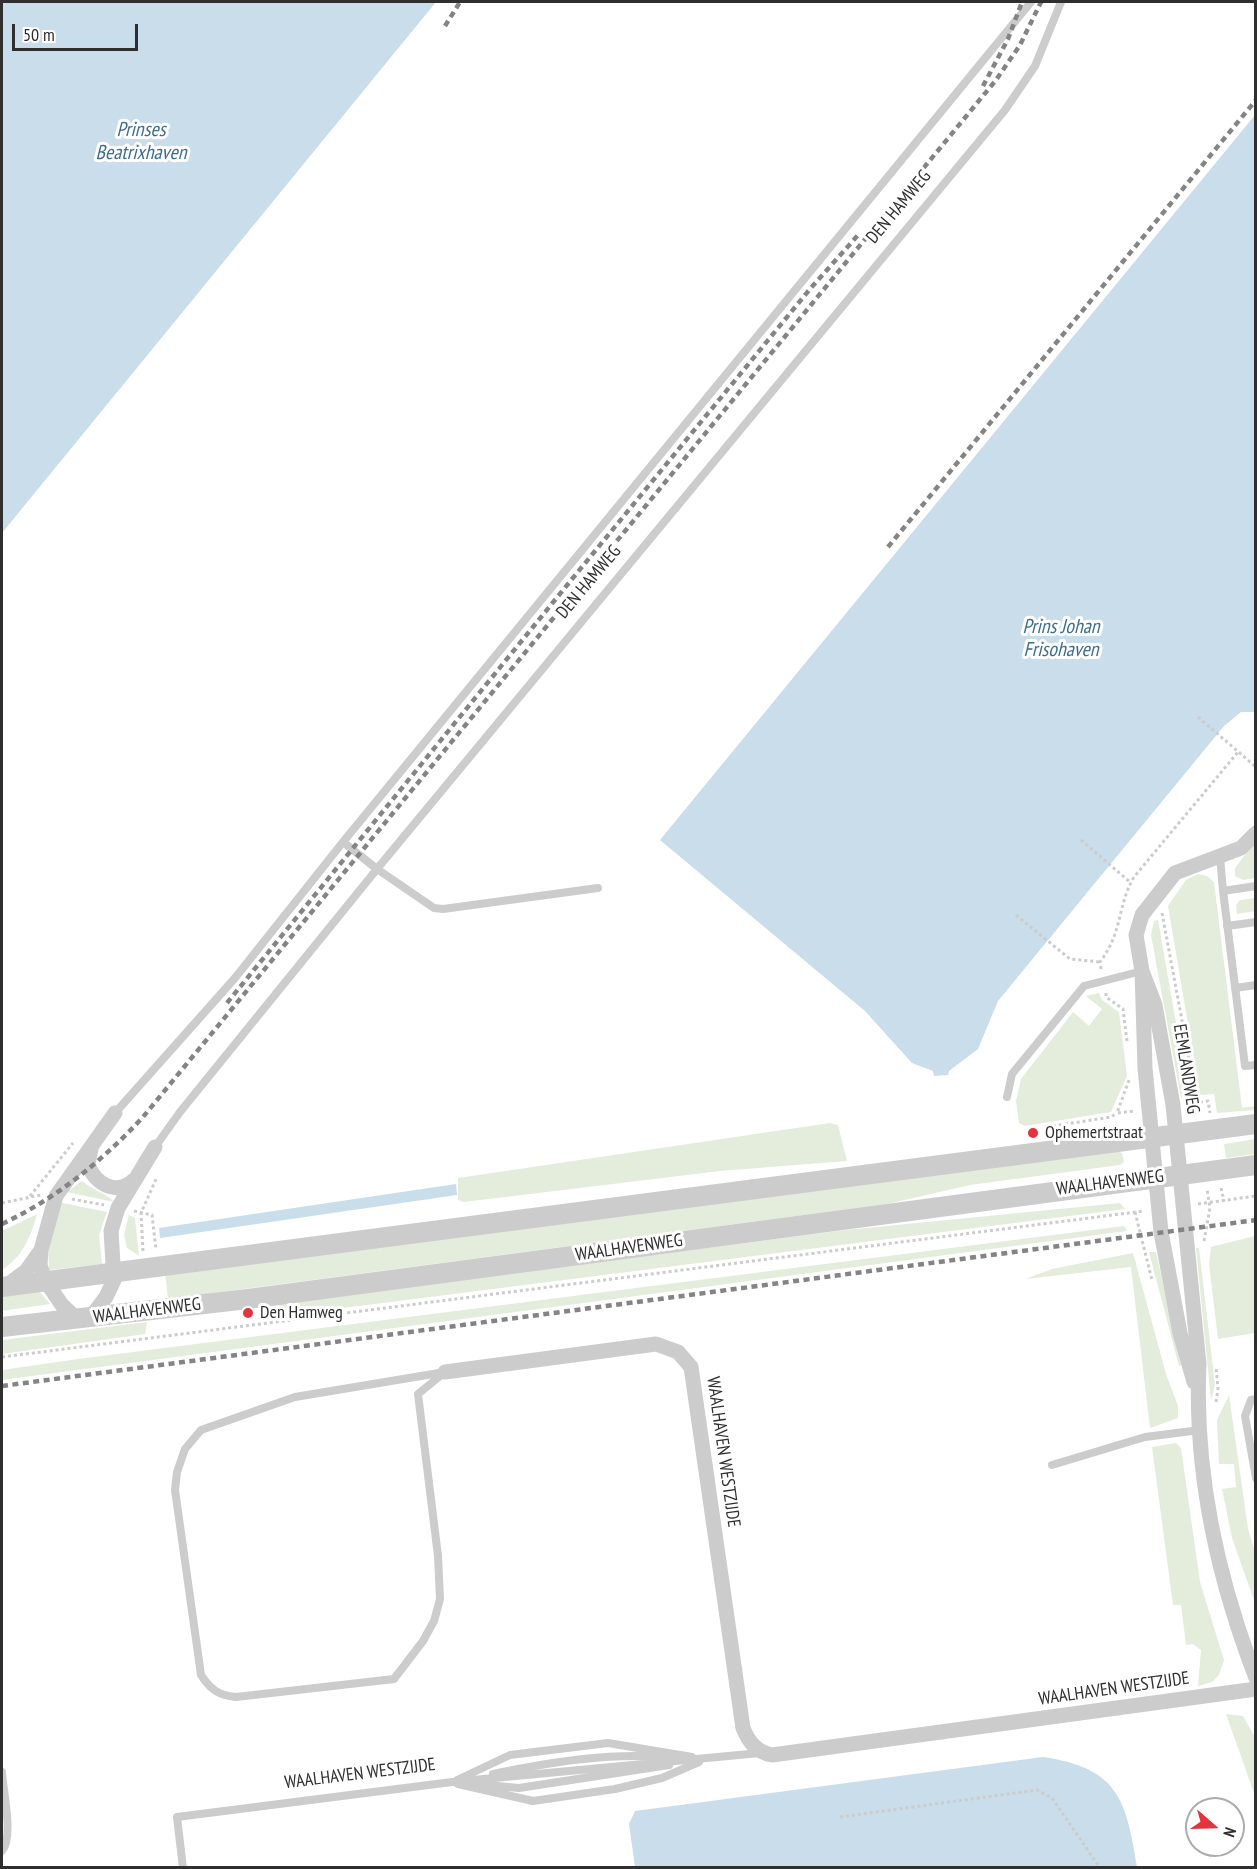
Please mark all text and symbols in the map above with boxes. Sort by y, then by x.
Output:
scale bar [15,12,141,50]
text: 50 m [23,23,55,46]
water label: Prinses Beatrixhaven [96,118,186,165]
street label: DEN HAMWEG [862,166,936,248]
street label: DEN HAMWEG [552,541,626,623]
water label: Prins Johan Frisohaven [1022,615,1100,662]
street label: EEMLANDWEG [1168,1023,1204,1115]
place label: Ophemertstraat [1045,1122,1143,1144]
marker: Ophemertstraat [1026,1126,1040,1140]
street label: WAALHAVENWEG [1055,1166,1165,1200]
street label: WAALHAVENWEG [574,1230,684,1266]
street label: WAALHAVENWEG [92,1294,202,1328]
place label: Den Hamweg [260,1302,343,1324]
marker: Den Hamweg [241,1306,255,1320]
street label: WAALHAVEN WESTZIJDE [702,1375,744,1529]
street label: WAALHAVEN WESTZIJDE [1037,1668,1191,1710]
street label: WAALHAVEN WESTZIJDE [283,1754,437,1794]
north arrow [1185,1797,1245,1857]
text: N [1219,1825,1241,1840]

